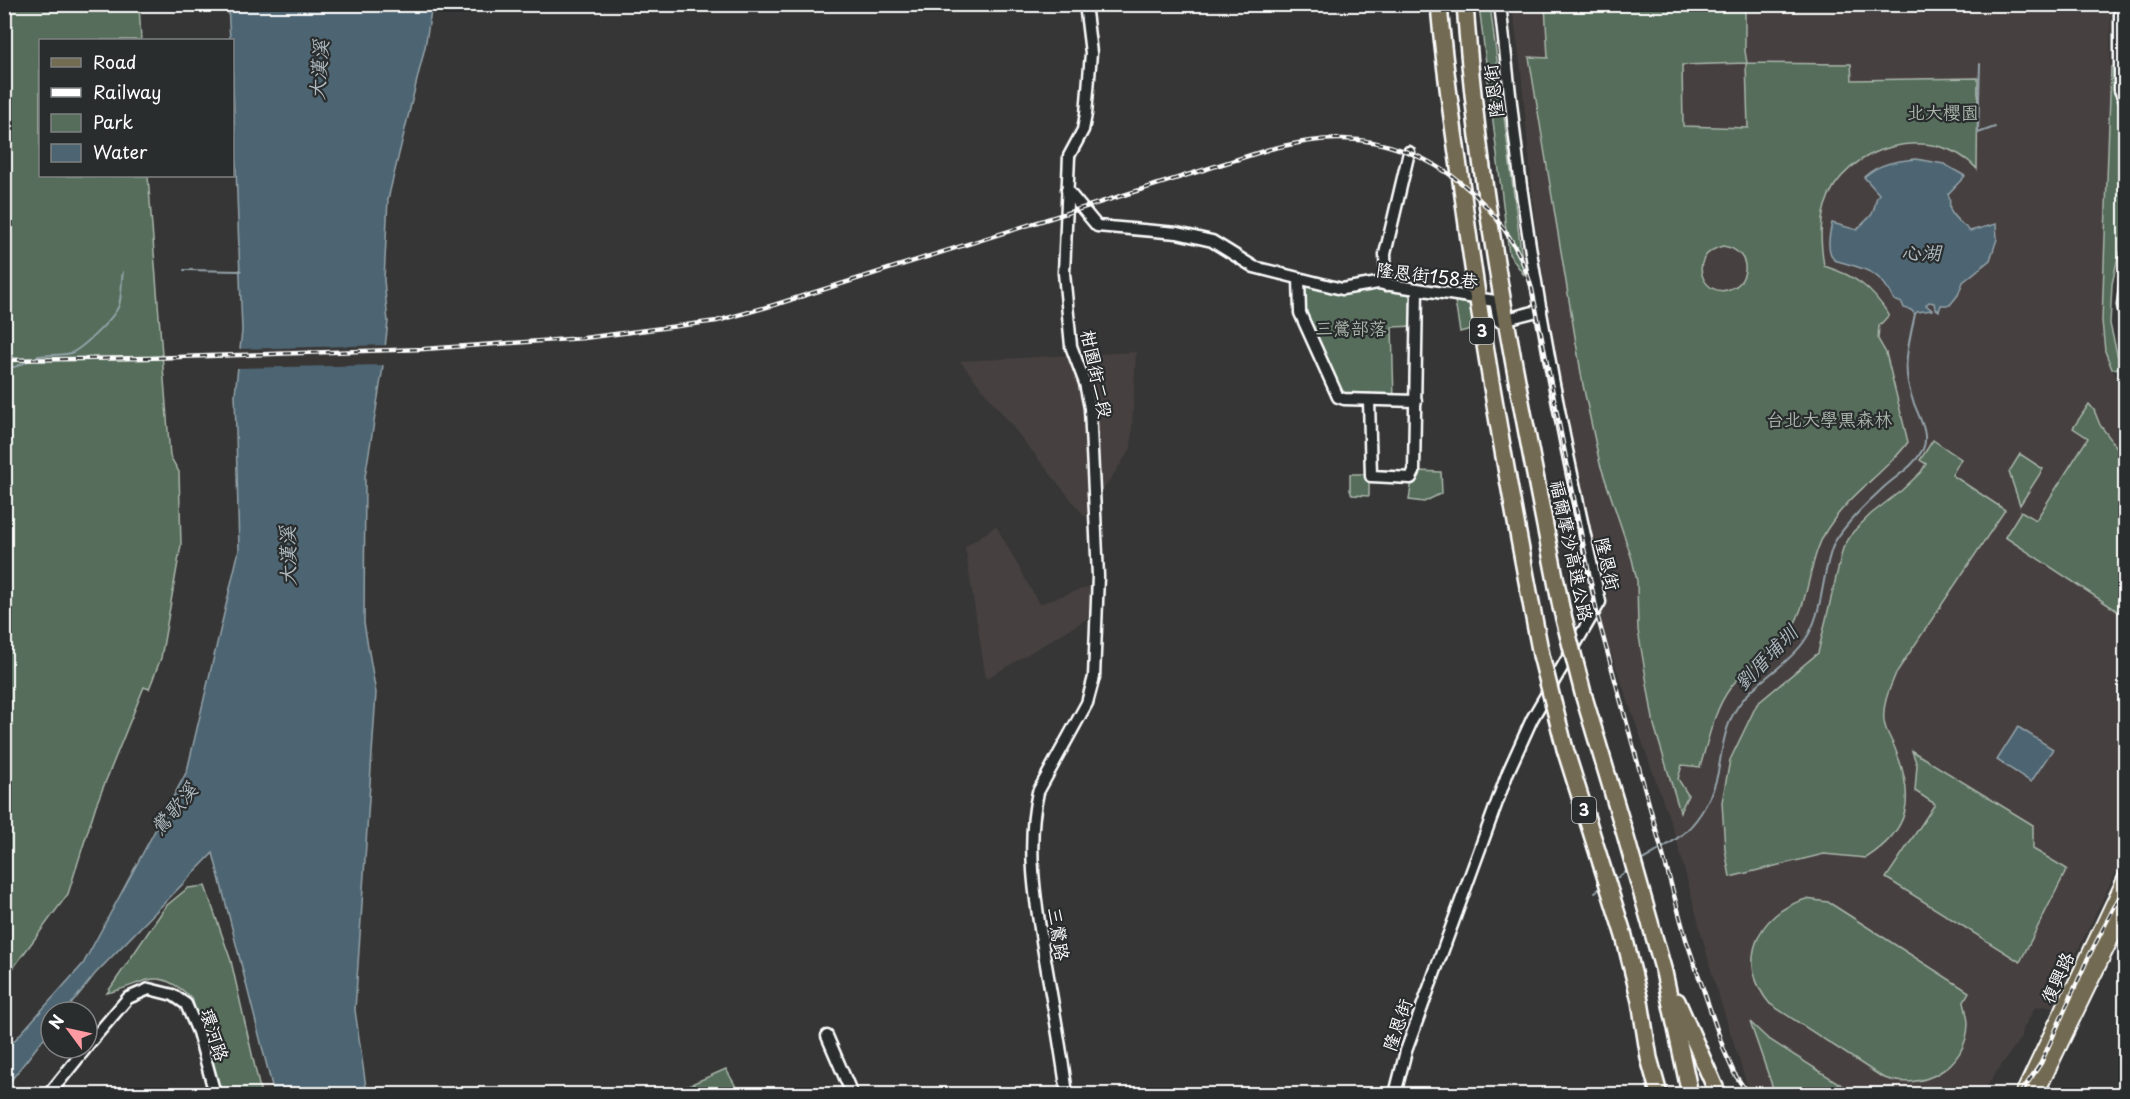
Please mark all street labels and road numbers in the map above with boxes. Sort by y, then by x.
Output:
street label: 隆恩街 [1476,63,1509,120]
street label: 隆恩街158巷 [1374,255,1480,294]
road number: 3 [1470,318,1494,344]
street label: 柑園街二段 [1075,327,1120,421]
street label: 福爾摩沙高速公路 [1544,477,1601,624]
street label: 隆恩街 [1589,534,1628,593]
road number: 3 [1572,797,1596,823]
street label: 三鶯路 [1042,905,1077,963]
street label: 復興路 [2033,947,2080,1008]
street label: 隆恩街 [1375,995,1418,1054]
street label: 環河路 [194,1005,237,1064]

